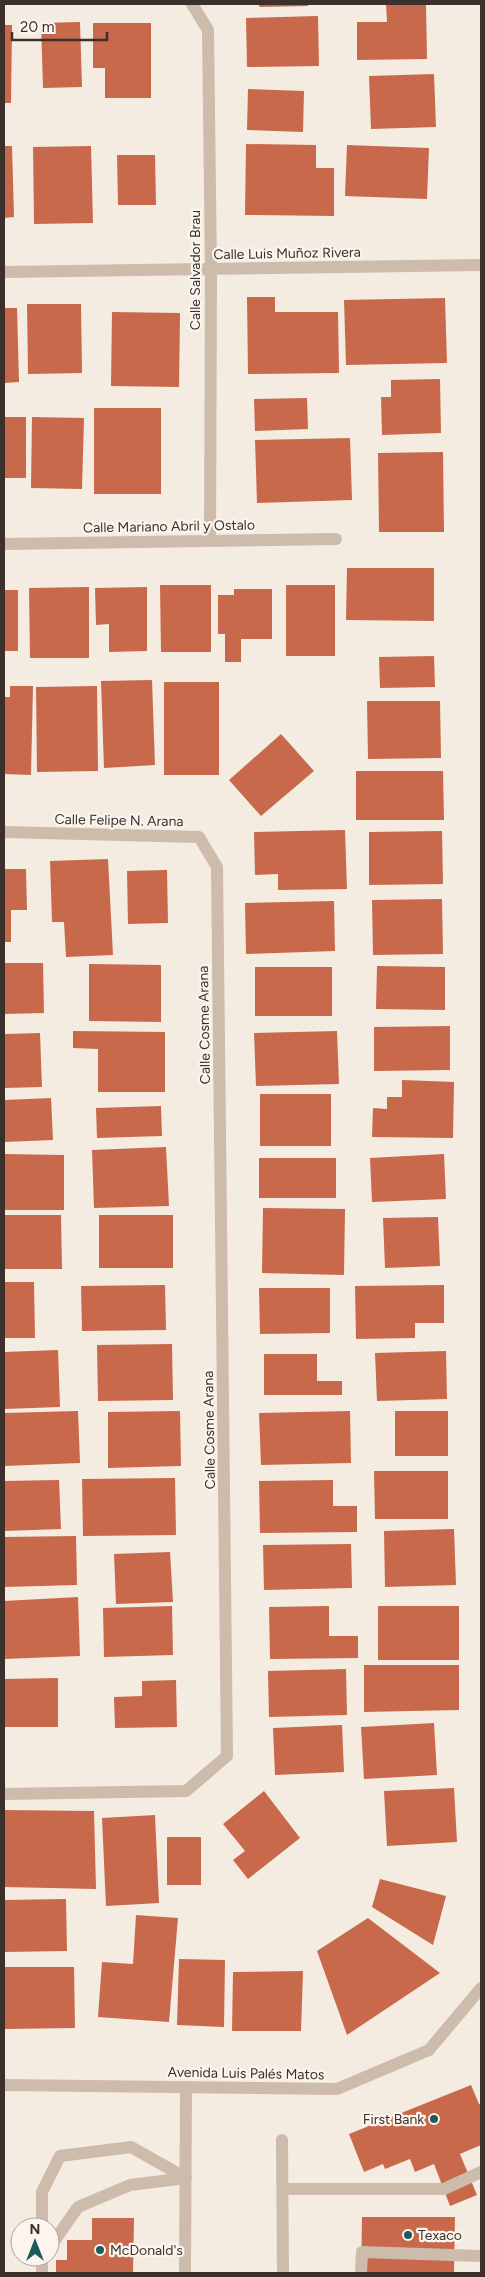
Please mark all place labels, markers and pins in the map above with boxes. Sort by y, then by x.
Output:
place label: First Bank [363,2111,424,2128]
marker: First Bank [428,2113,440,2125]
place label: Texaco [418,2227,462,2244]
marker: Texaco [402,2229,414,2241]
place label: McDonald's [110,2242,183,2259]
marker: McDonald's [94,2244,106,2256]

